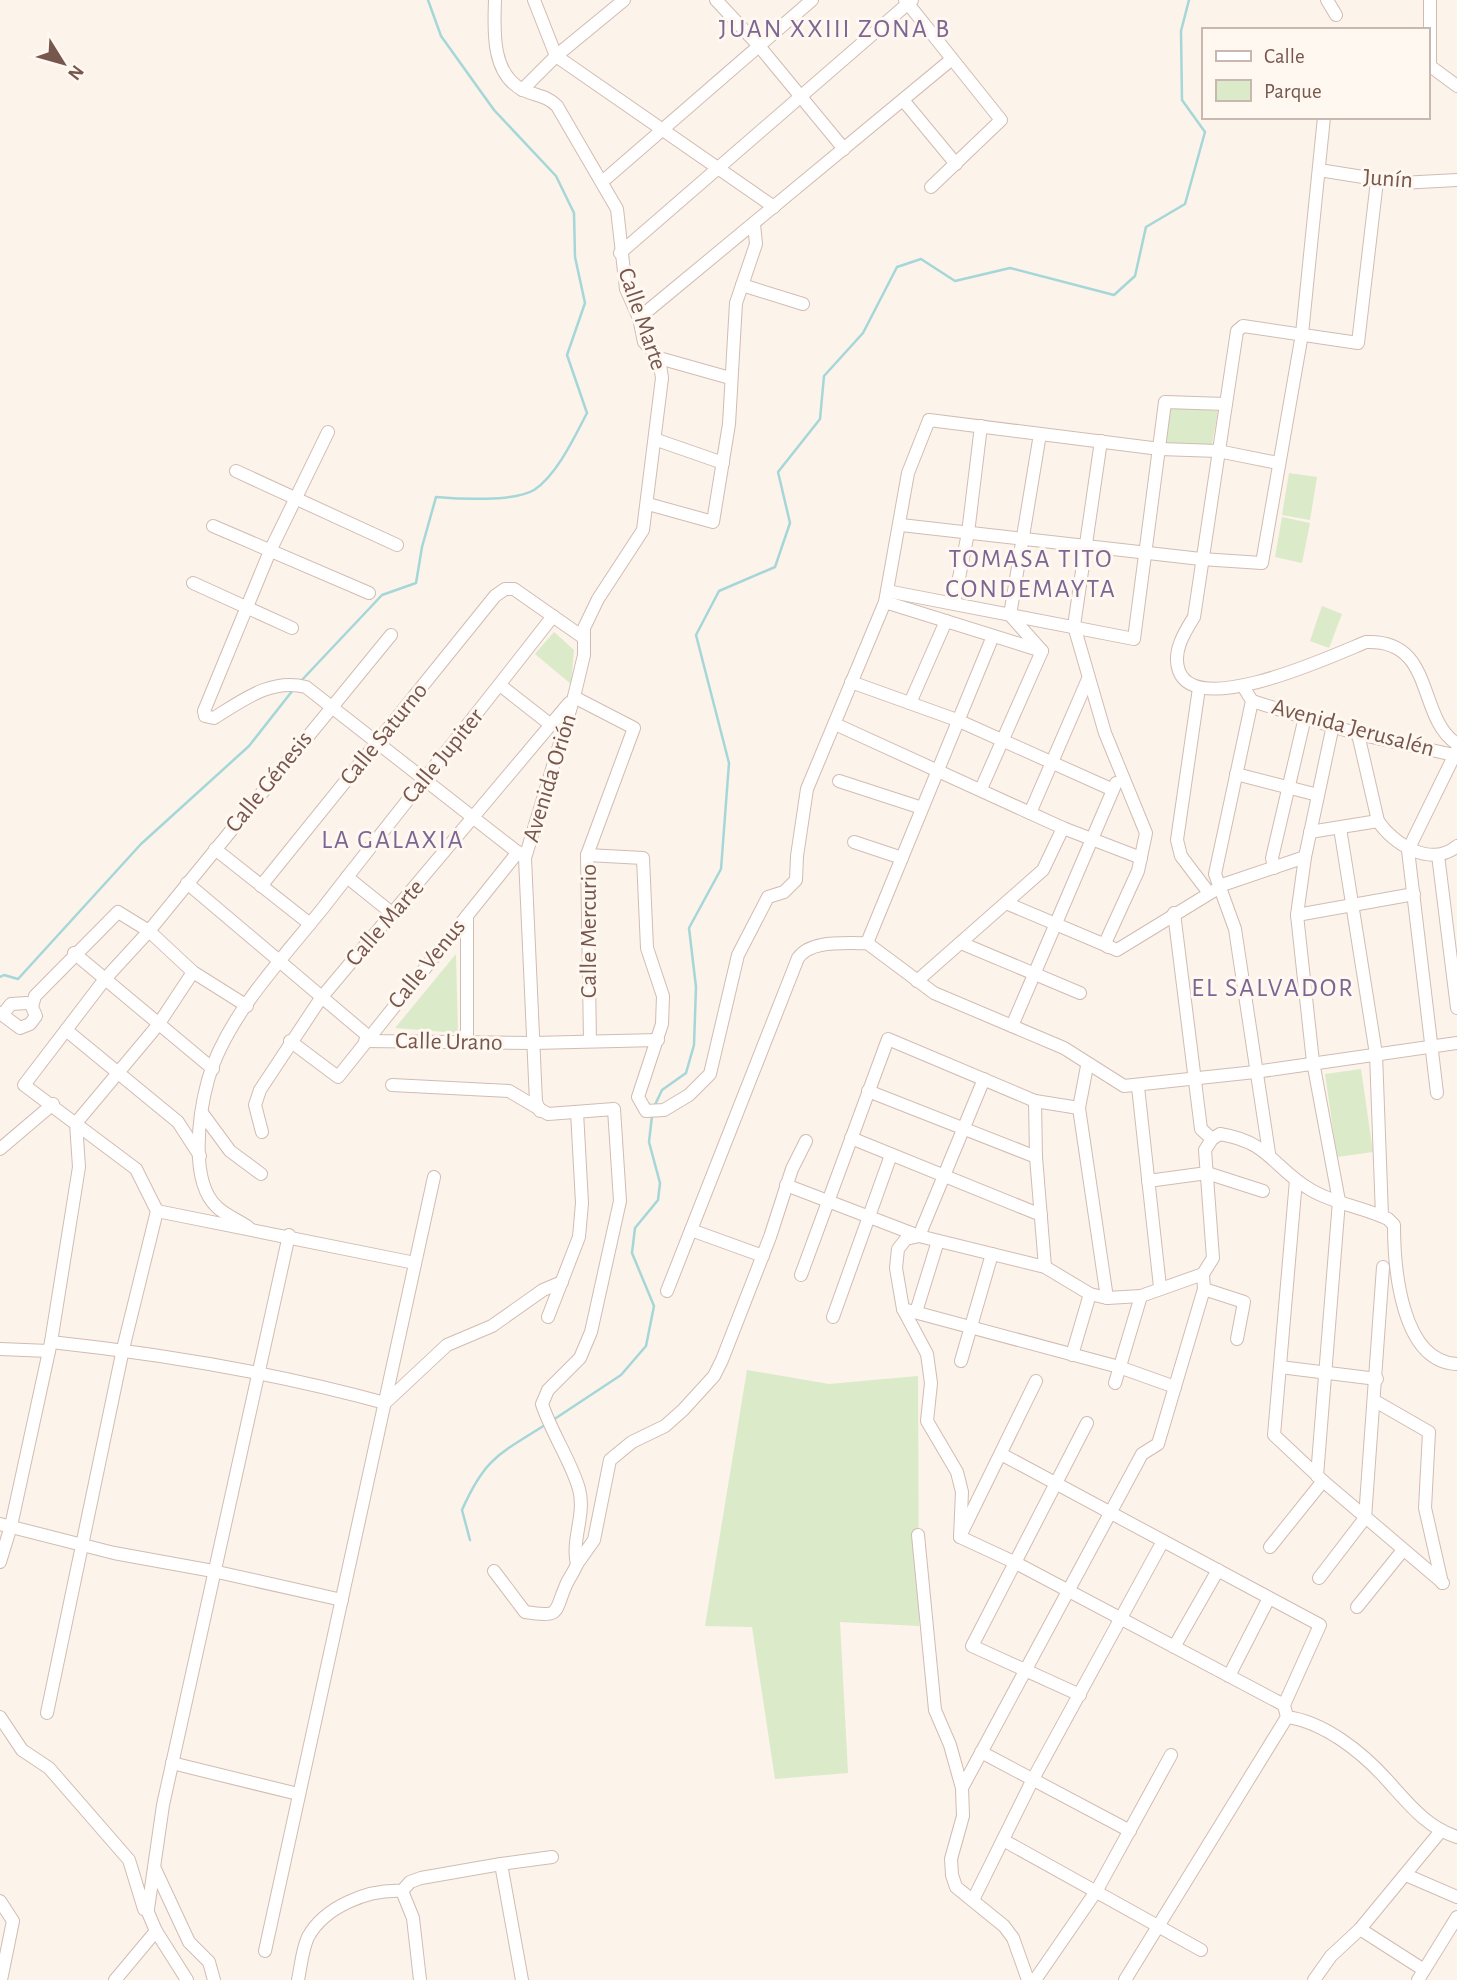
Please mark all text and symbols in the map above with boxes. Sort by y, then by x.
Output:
district label: JUAN XXIII ZONA B [719,16,951,42]
north arrow [28,28,98,98]
legend [1202,28,1429,119]
text: Calle [1264,46,1305,67]
text: N [64,61,87,83]
text: Parque [1264,81,1322,102]
street label: Junín [1362,165,1414,193]
street label: Calle Marte [613,265,671,373]
district label: TOMASA TITO CONDEMAYTA [945,546,1117,602]
street label: Calle Saturno [336,678,432,790]
street label: Avenida Jerusalén [1269,695,1437,761]
street label: Calle Jupiter [398,704,488,808]
street label: Avenida Orión [519,711,581,845]
street label: Calle Génesis [221,727,317,837]
district label: LA GALAXIA [321,827,465,853]
street label: Calle Mercurio [577,864,601,998]
street label: Calle Marte [341,875,429,971]
street label: Calle Venus [384,915,470,1013]
district label: EL SALVADOR [1191,975,1355,1001]
street label: Calle Urano [395,1029,503,1055]

